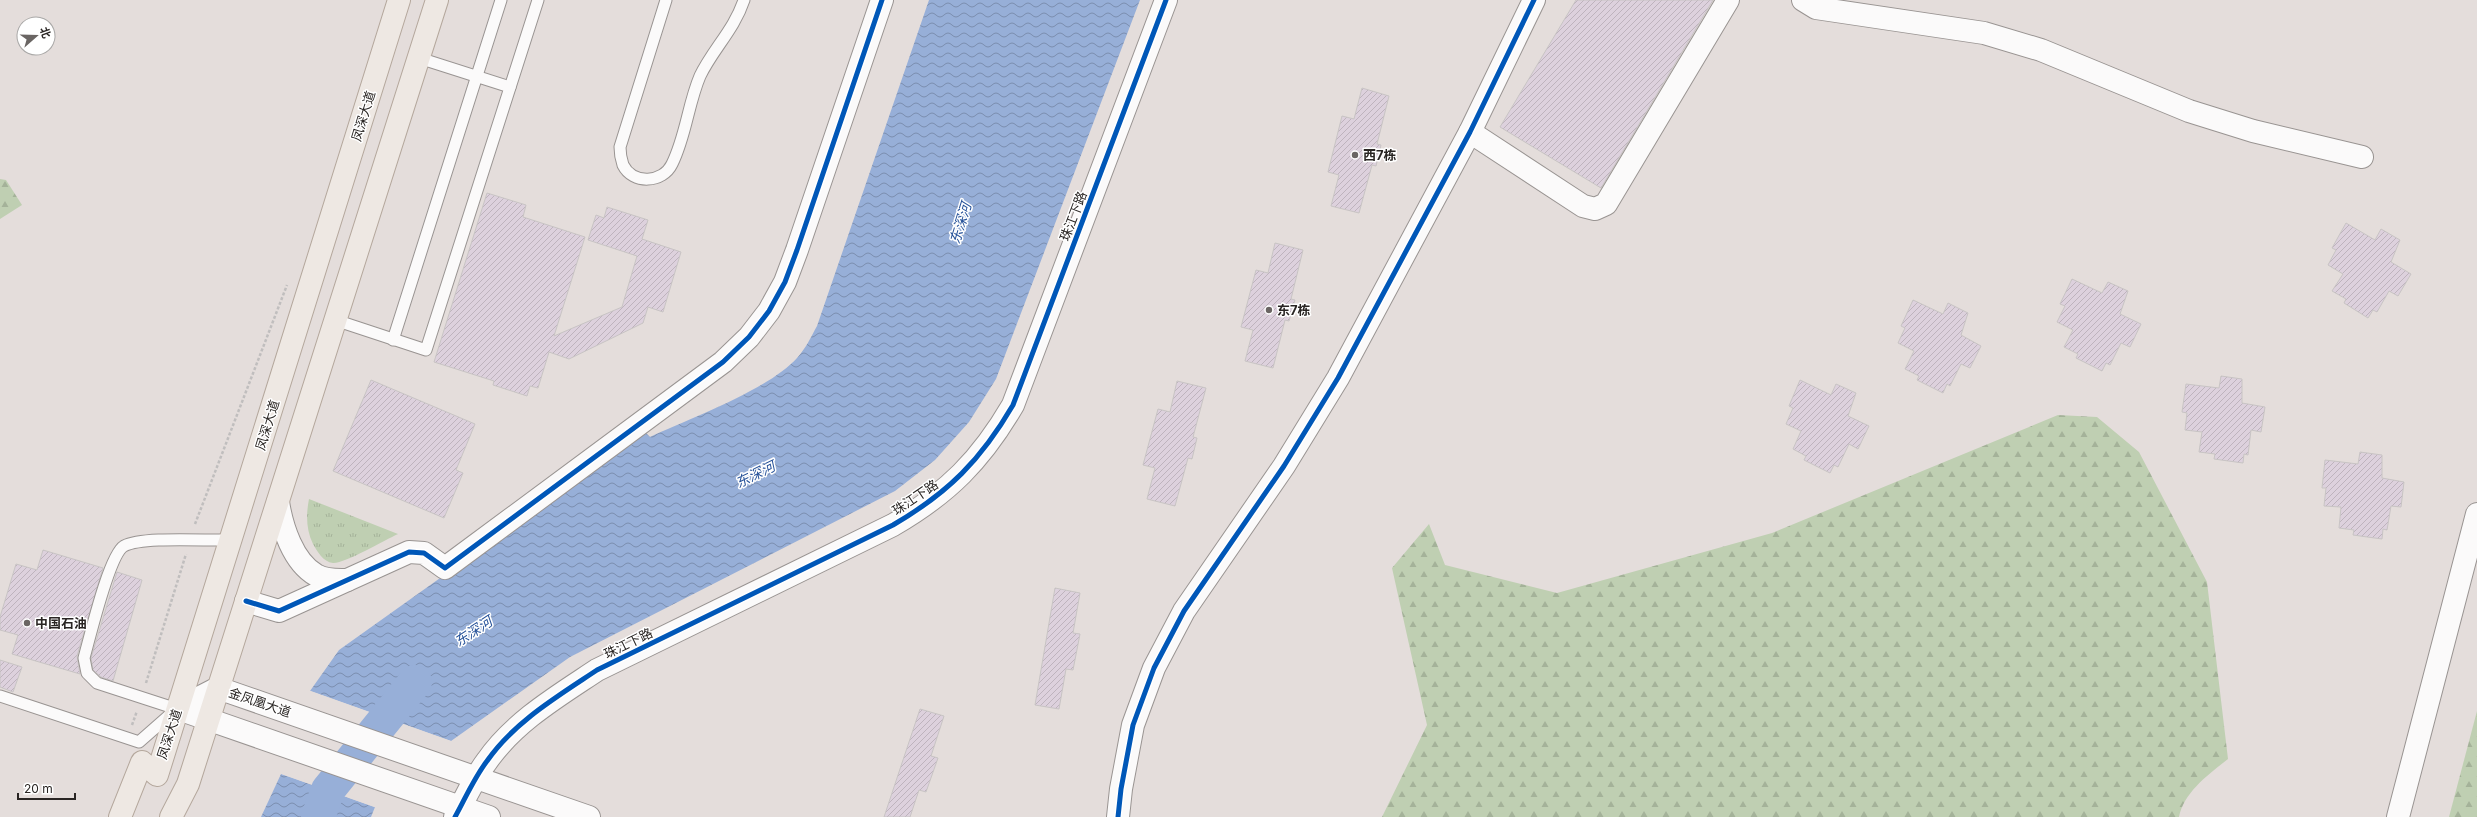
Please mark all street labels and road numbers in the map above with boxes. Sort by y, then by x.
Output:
street label: 凤深大道 [348,89,378,143]
street label: 珠江下路 [1056,189,1090,243]
street label: 凤深大道 [252,398,282,452]
street label: 珠江下路 [889,476,941,518]
street label: 珠江下路 [601,624,655,662]
street label: 金凤凰大道 [227,684,293,720]
street label: 凤深大道 [153,707,185,761]

